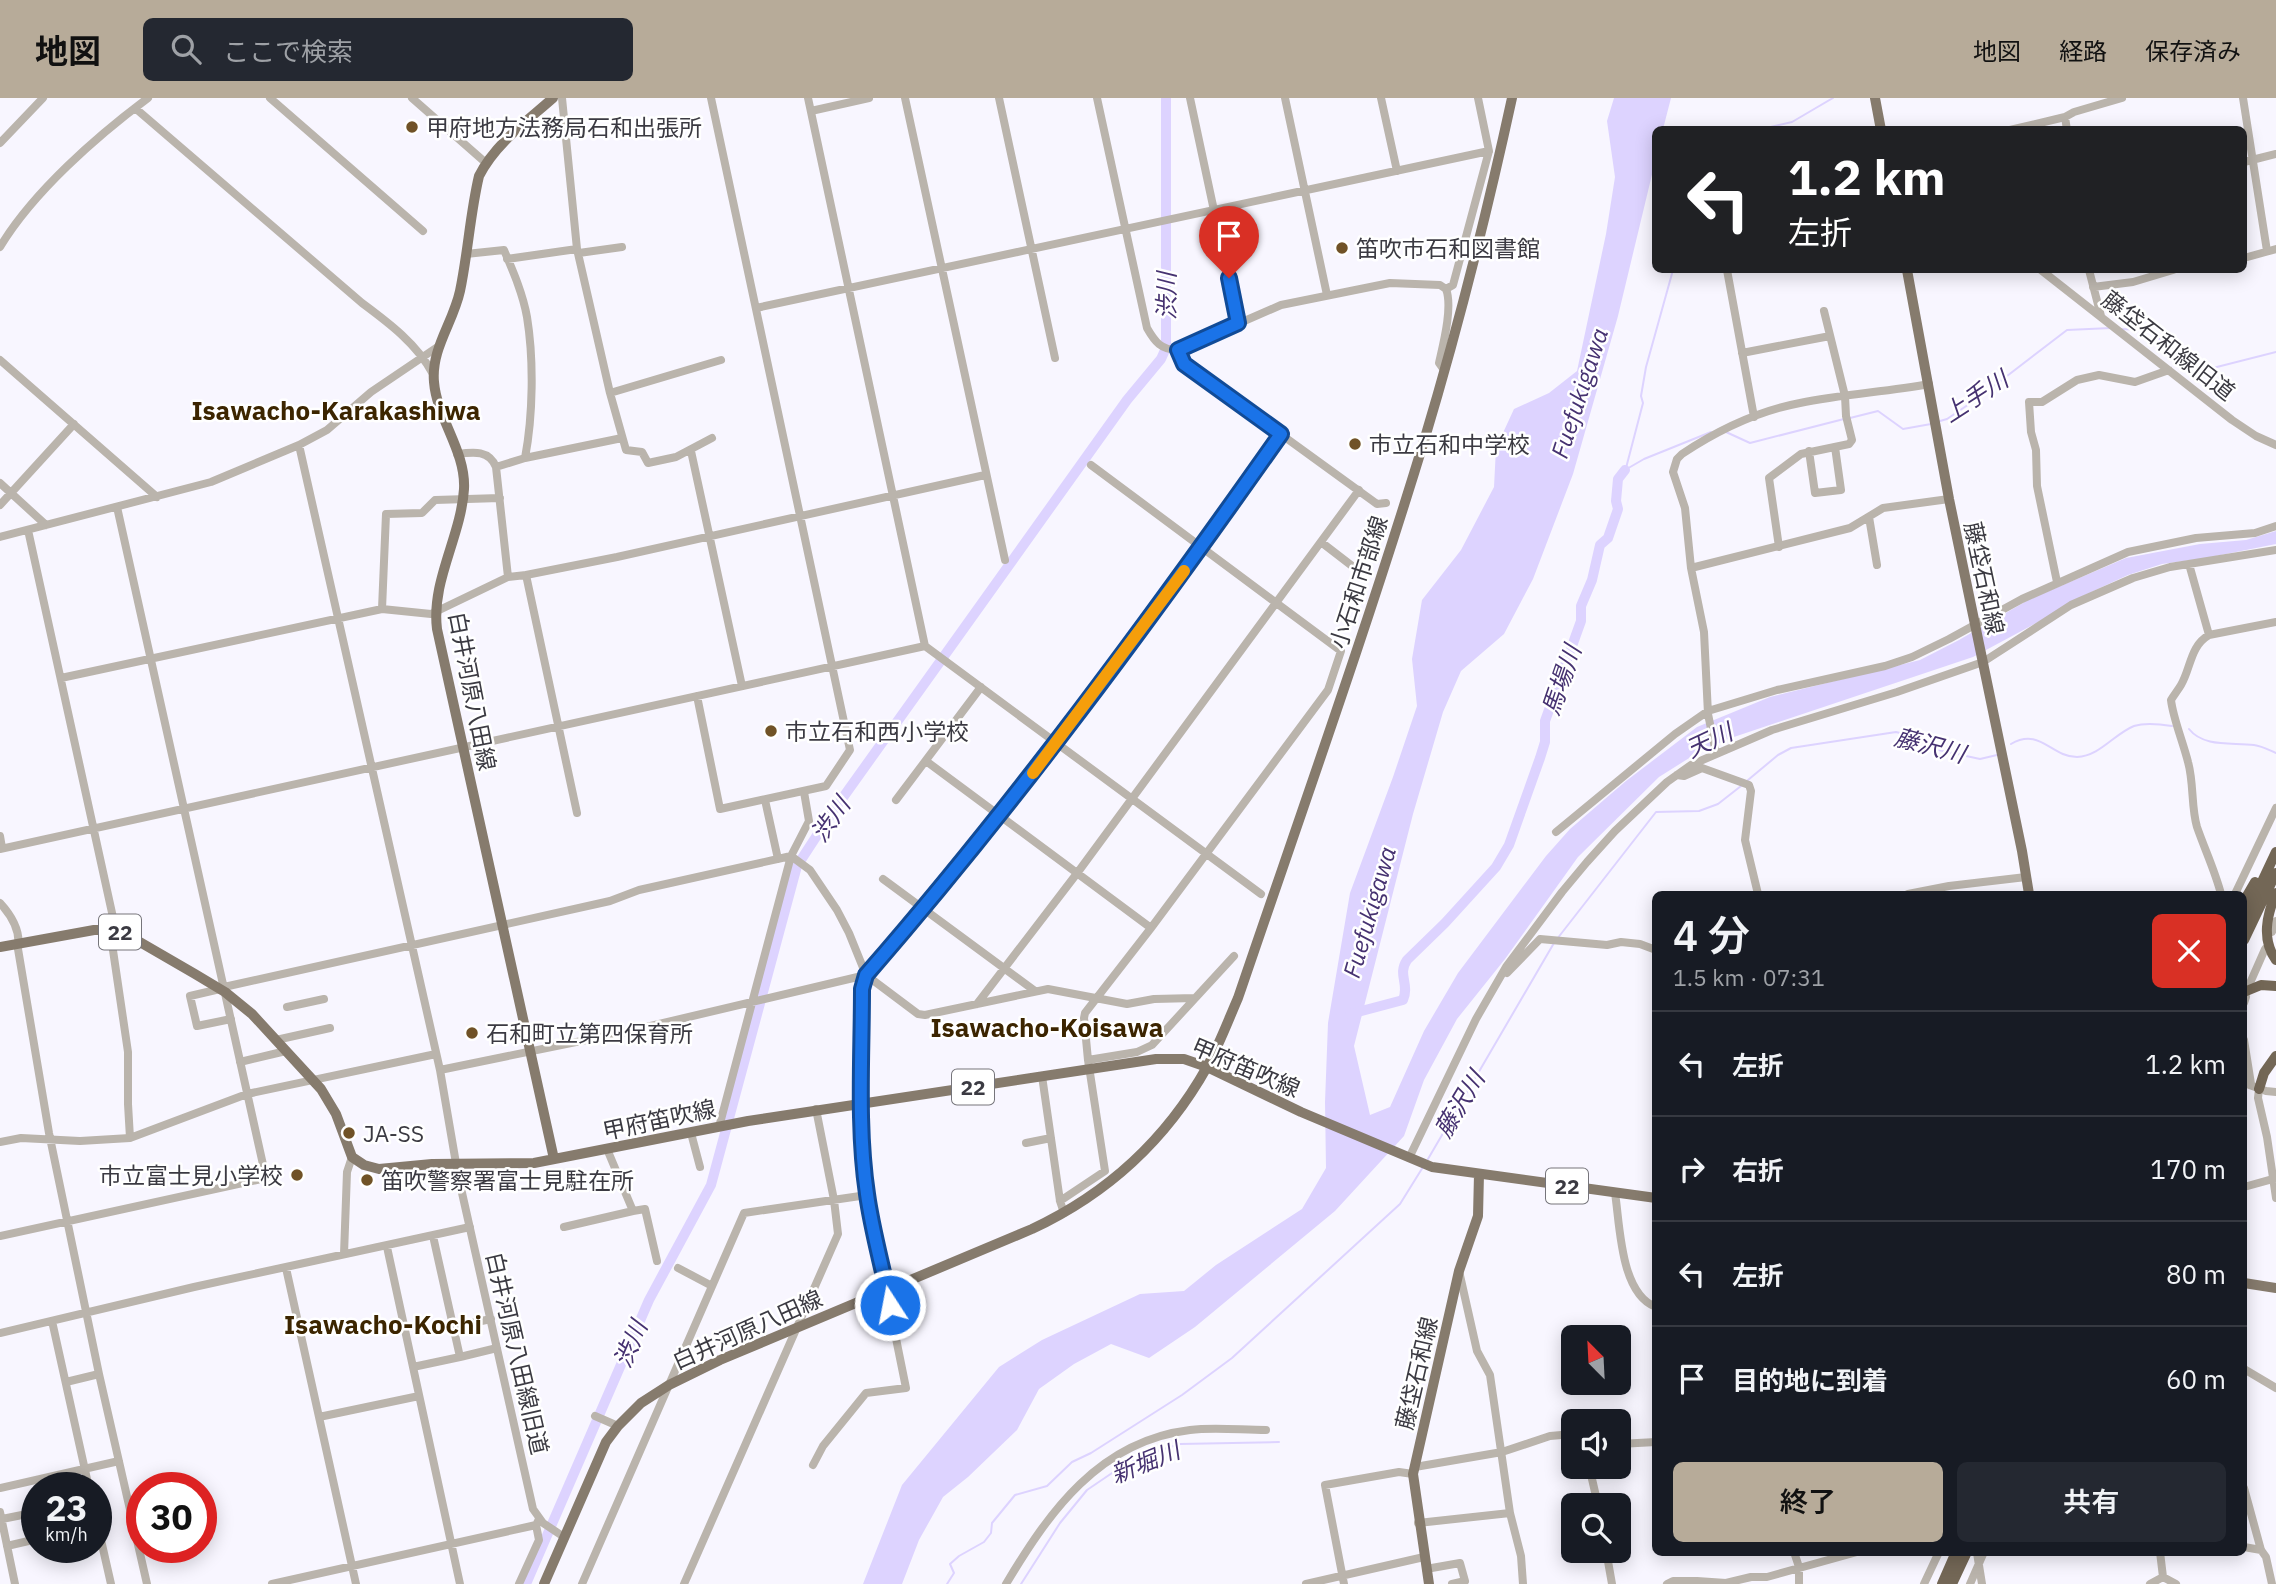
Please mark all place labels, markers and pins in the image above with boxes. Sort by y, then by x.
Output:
place label: 甲府地方法務局石和出張所 [426,112,702,142]
marker: 甲府地方法務局石和出張所 [404,119,420,135]
pin [1199,206,1259,278]
place label: 笛吹市石和図書館 [1356,233,1540,263]
marker: 笛吹市石和図書館 [1334,240,1350,256]
place label: 市立石和中学校 [1369,429,1530,459]
marker: 市立石和中学校 [1347,436,1363,452]
place label: 市立石和西小学校 [785,716,969,746]
marker: 市立石和西小学校 [763,723,779,739]
place label: 石和町立第四保育所 [486,1018,693,1048]
marker: 石和町立第四保育所 [464,1025,480,1041]
place label: JA-SS [363,1118,424,1148]
marker: JA-SS [341,1125,357,1141]
place label: 市立富士見小学校 [99,1160,283,1190]
place label: 笛吹警察署富士見駐在所 [381,1165,634,1195]
marker: 市立富士見小学校 [289,1167,305,1183]
marker: 笛吹警察署富士見駐在所 [359,1172,375,1188]

